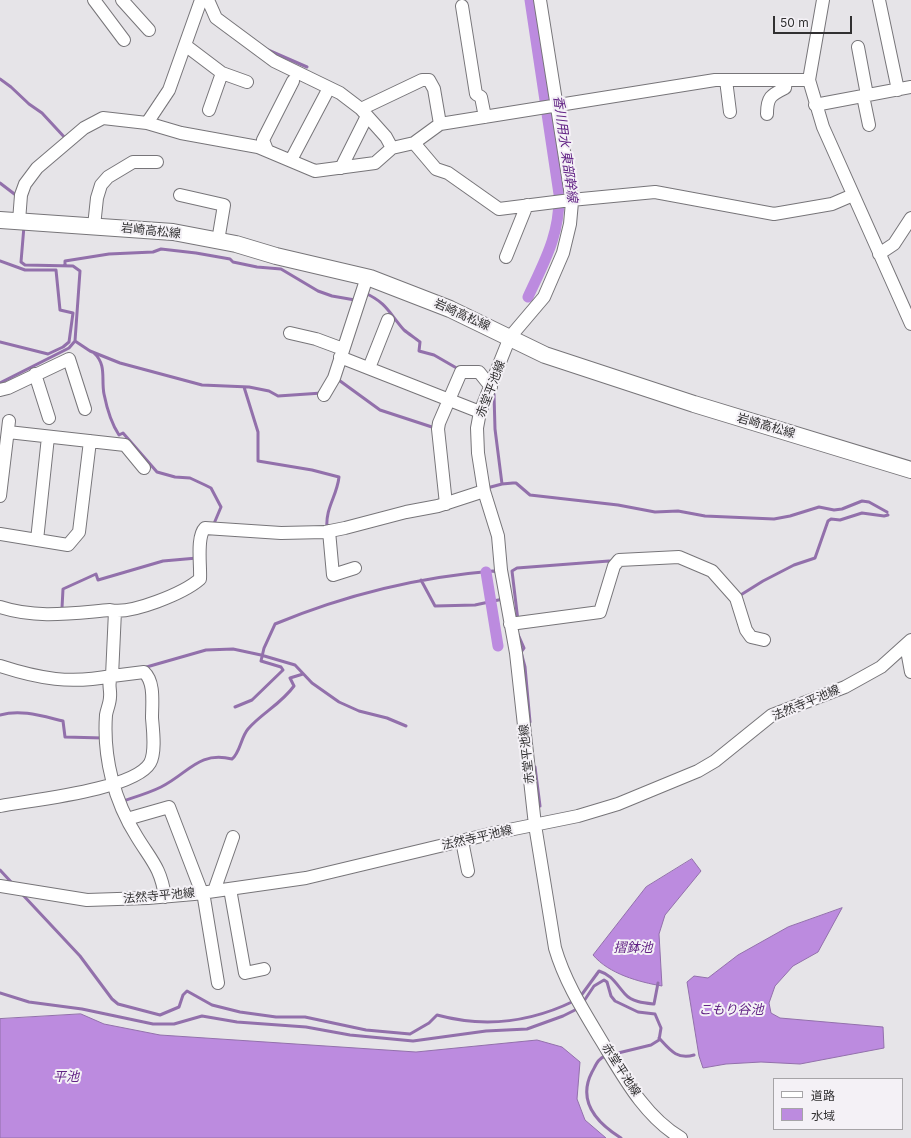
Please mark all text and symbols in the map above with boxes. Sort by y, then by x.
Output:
scale bar [775,8,854,34]
text: 50 m [780,15,809,30]
water label: 香川用水 東部幹線 [550,95,580,203]
street label: 岩崎高松線 [120,221,182,241]
street label: 岩崎高松線 [432,296,492,334]
street label: 赤堂平池線 [474,358,508,420]
street label: 岩崎高松線 [735,411,797,441]
street label: 法然寺平池線 [770,682,842,724]
street label: 赤堂平池線 [517,723,537,785]
street label: 法然寺平池線 [440,823,514,853]
street label: 法然寺平池線 [123,886,195,906]
water label: 摺鉢池 [614,940,652,956]
water label: こもり谷池 [699,1002,763,1018]
street label: 赤堂平池線 [599,1041,643,1099]
water label: 平池 [53,1069,79,1085]
legend [773,1078,903,1130]
text: 道路 [811,1088,835,1103]
text: 水域 [811,1108,835,1123]

